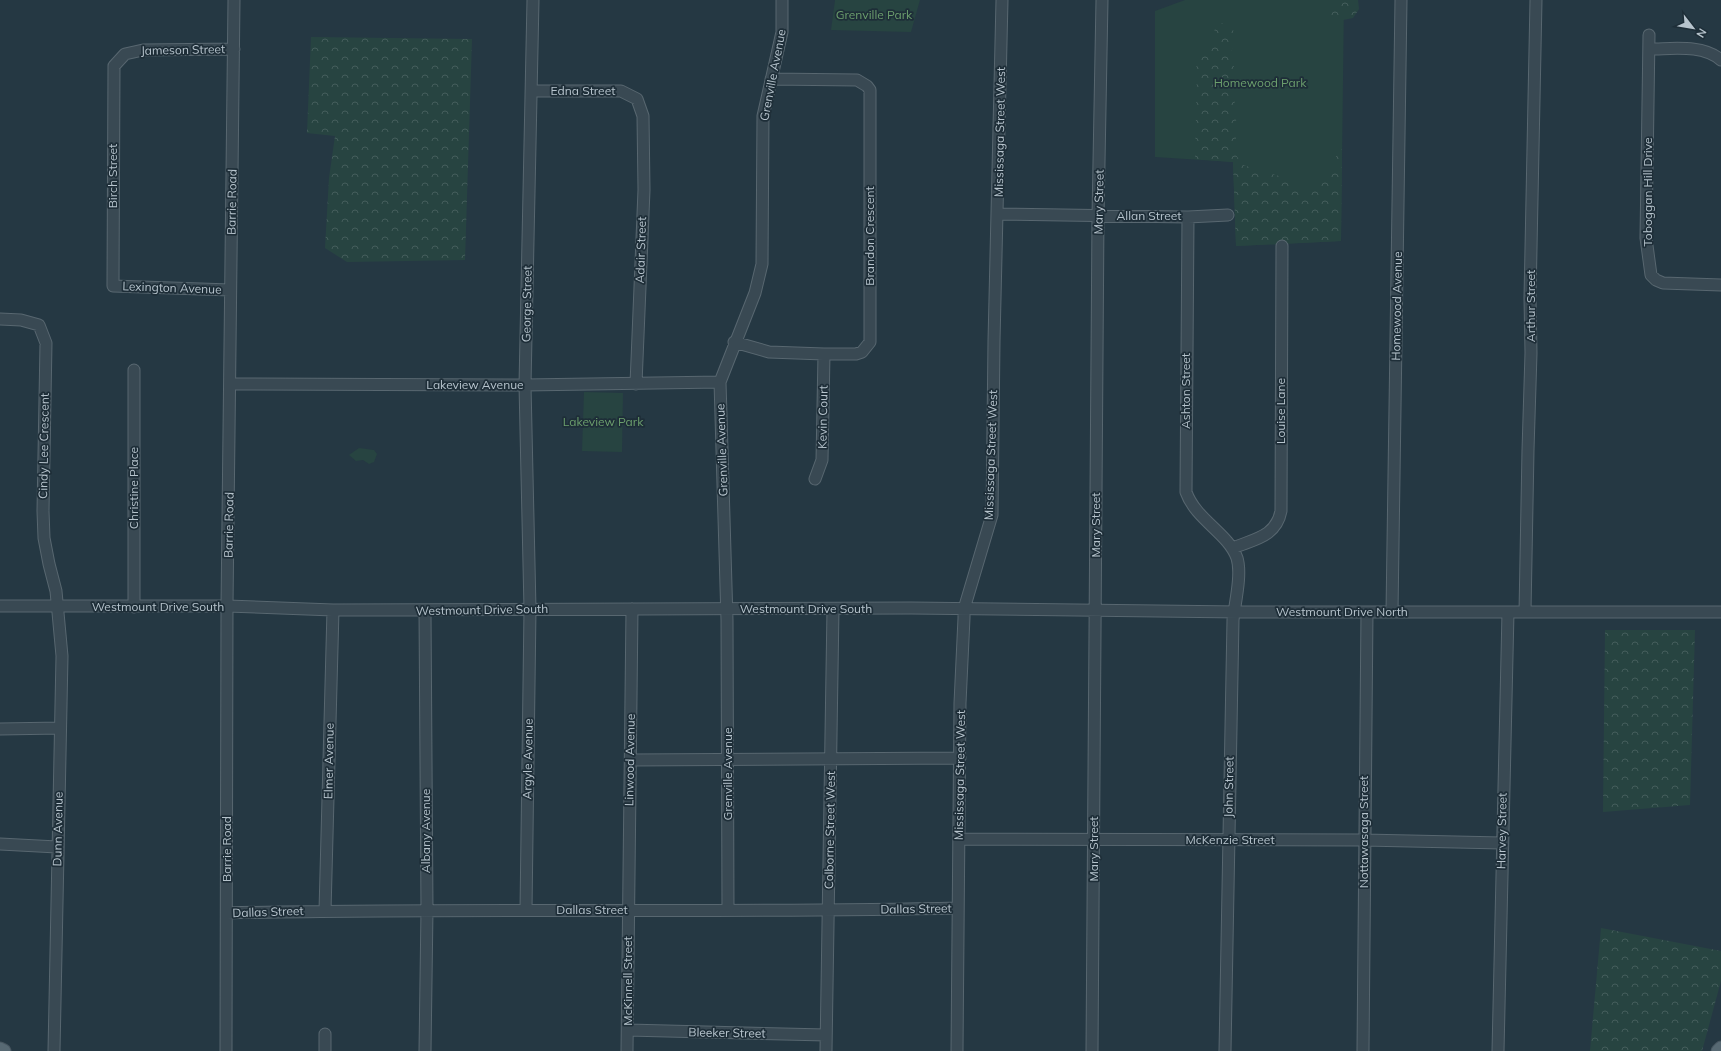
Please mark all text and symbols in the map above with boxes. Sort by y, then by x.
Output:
park label: Grenville Park [836,7,913,22]
north arrow [1673,8,1713,48]
text: N [1693,26,1710,40]
street label: Grenville Avenue [756,28,789,122]
street label: Jameson Street [141,41,225,58]
street label: Mississaga Street West [991,67,1008,197]
park label: Homewood Park [1214,75,1307,90]
street label: Edna Street [551,83,615,98]
street label: Toboggan Hill Drive [1640,138,1655,246]
street label: Birch Street [105,144,120,208]
street label: Barrie Road [223,169,240,235]
street label: Mary Street [1090,169,1107,235]
street label: Brandon Crescent [862,186,877,286]
street label: Allan Street [1116,208,1182,223]
street label: Adair Street [632,216,649,284]
street label: Homewood Avenue [1388,251,1405,361]
street label: George Street [518,266,535,342]
street label: Arthur Street [1523,270,1538,342]
street label: Lexington Avenue [122,278,222,297]
street label: Ashton Street [1178,353,1193,429]
street label: Lakeview Avenue [426,377,524,392]
street label: Louise Lane [1273,378,1288,444]
street label: Kevin Court [814,385,831,449]
street label: Mississaga Street West [981,390,1000,520]
street label: Cindy Lee Crescent [35,393,52,499]
street label: Grenville Avenue [712,403,731,497]
park label: Lakeview Park [563,414,644,429]
street label: Christine Place [126,447,141,529]
street label: Barrie Road [220,492,237,558]
street label: Mary Street [1088,493,1103,557]
street label: Westmount Drive South [92,599,224,614]
street label: Westmount Drive South [416,601,548,618]
street label: Westmount Drive South [740,601,872,616]
street label: Westmount Drive North [1276,604,1408,619]
street label: Mississaga Street West [951,710,968,840]
street label: Linwood Avenue [621,714,638,806]
street label: Argyle Avenue [519,718,536,800]
street label: Elmer Avenue [320,723,337,799]
street label: Grenville Avenue [720,728,735,820]
street label: John Street [1220,756,1237,818]
street label: Colborne Street West [821,771,838,889]
street label: Nottawasaga Street [1356,776,1371,888]
street label: Albany Avenue [418,789,433,873]
street label: Dunn Avenue [49,791,66,867]
street label: Harvey Street [1493,793,1510,869]
street label: Barrie Road [219,816,234,882]
street label: Mary Street [1086,817,1101,881]
street label: McKenzie Street [1185,832,1275,847]
street label: Dallas Street [880,900,952,917]
street label: Dallas Street [556,902,628,917]
street label: Dallas Street [232,903,304,920]
street label: McKinnell Street [620,936,635,1026]
street label: Bleeker Street [688,1024,766,1041]

